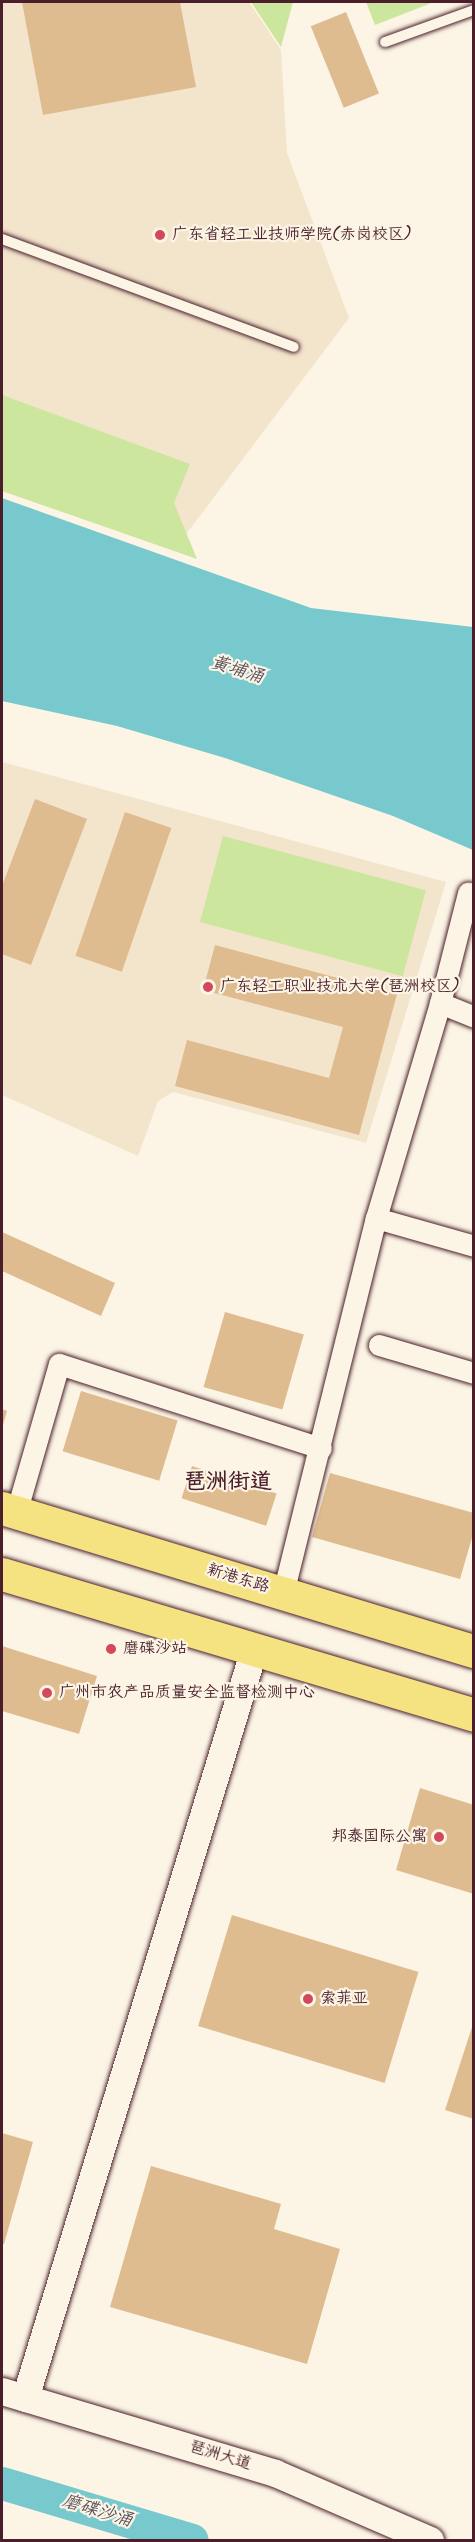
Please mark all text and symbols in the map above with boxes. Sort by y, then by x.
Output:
place label: 广东省轻工业技师学院(赤岗校区) [172,225,412,245]
marker: 广东省轻工业技师学院(赤岗校区) [153,228,167,242]
water label: 黄埔涌 [208,653,266,689]
place label: 广东轻工职业技术大学(琶洲校区) [220,977,460,997]
marker: 广东轻工职业技术大学(琶洲校区) [201,980,215,994]
district label: 琶洲街道 [184,1470,272,1496]
street label: 新港东路 [205,1560,271,1598]
place label: 磨碟沙站 [123,1639,187,1659]
marker: 磨碟沙站 [104,1642,118,1656]
place label: 广州市农产品质量安全监督检测中心 [59,1683,315,1703]
marker: 广州市农产品质量安全监督检测中心 [40,1686,54,1700]
place label: 邦泰国际公寓 [331,1827,427,1847]
marker: 邦泰国际公寓 [432,1830,446,1844]
place label: 索菲亚 [320,1989,368,2009]
marker: 索菲亚 [301,1992,315,2006]
street label: 琶洲大道 [187,2437,253,2475]
water label: 磨碟沙涌 [59,2491,135,2533]

